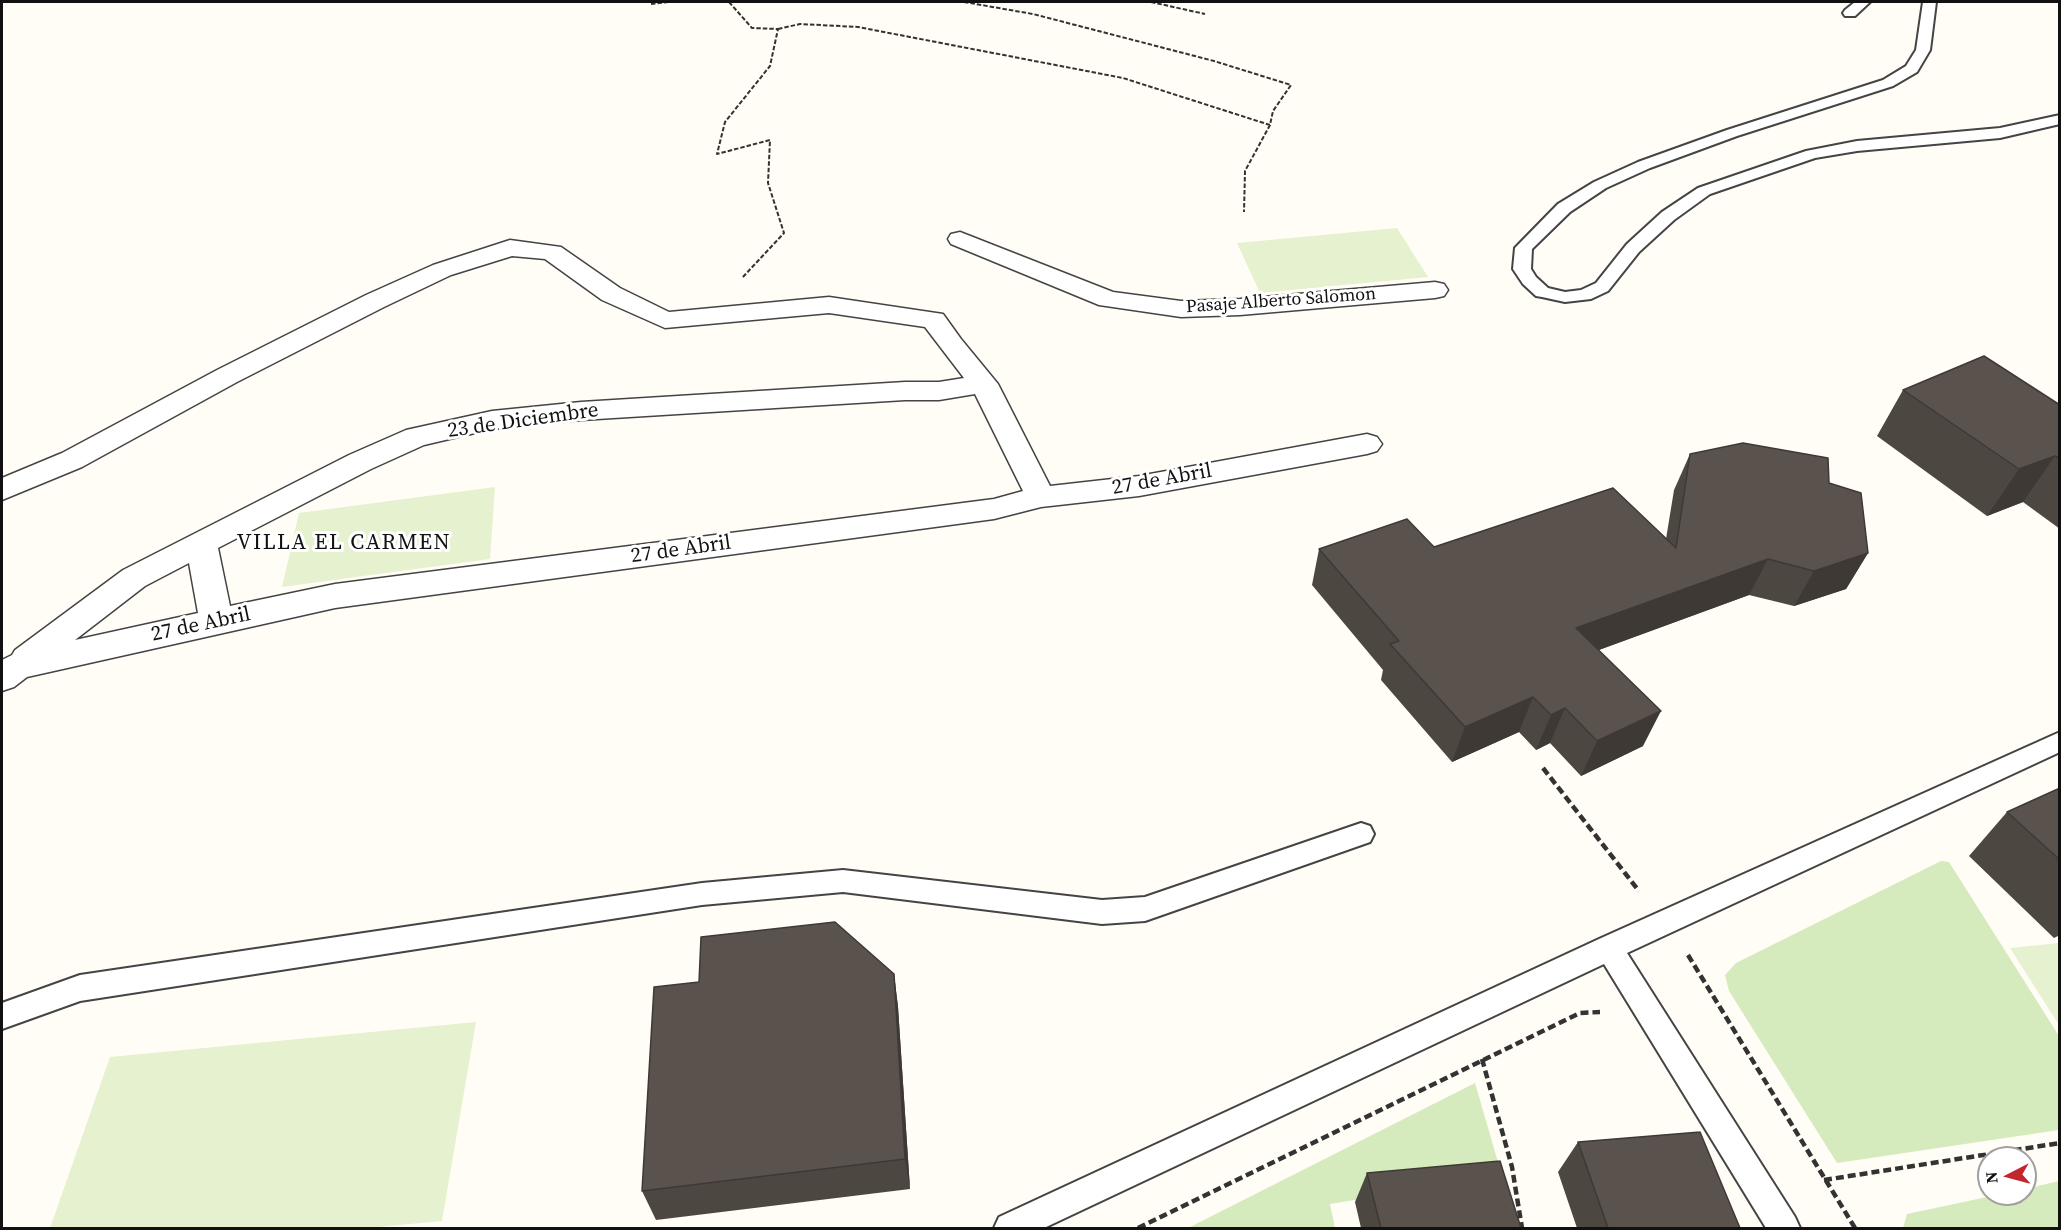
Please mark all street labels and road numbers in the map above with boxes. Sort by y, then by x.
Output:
street label: Pasaje Alberto Salomon [1185,284,1377,318]
street label: 23 de Diciembre [446,398,600,444]
street label: 27 de Abril [1110,459,1214,501]
street label: 27 de Abril [629,531,733,569]
street label: 27 de Abril [149,602,253,648]

